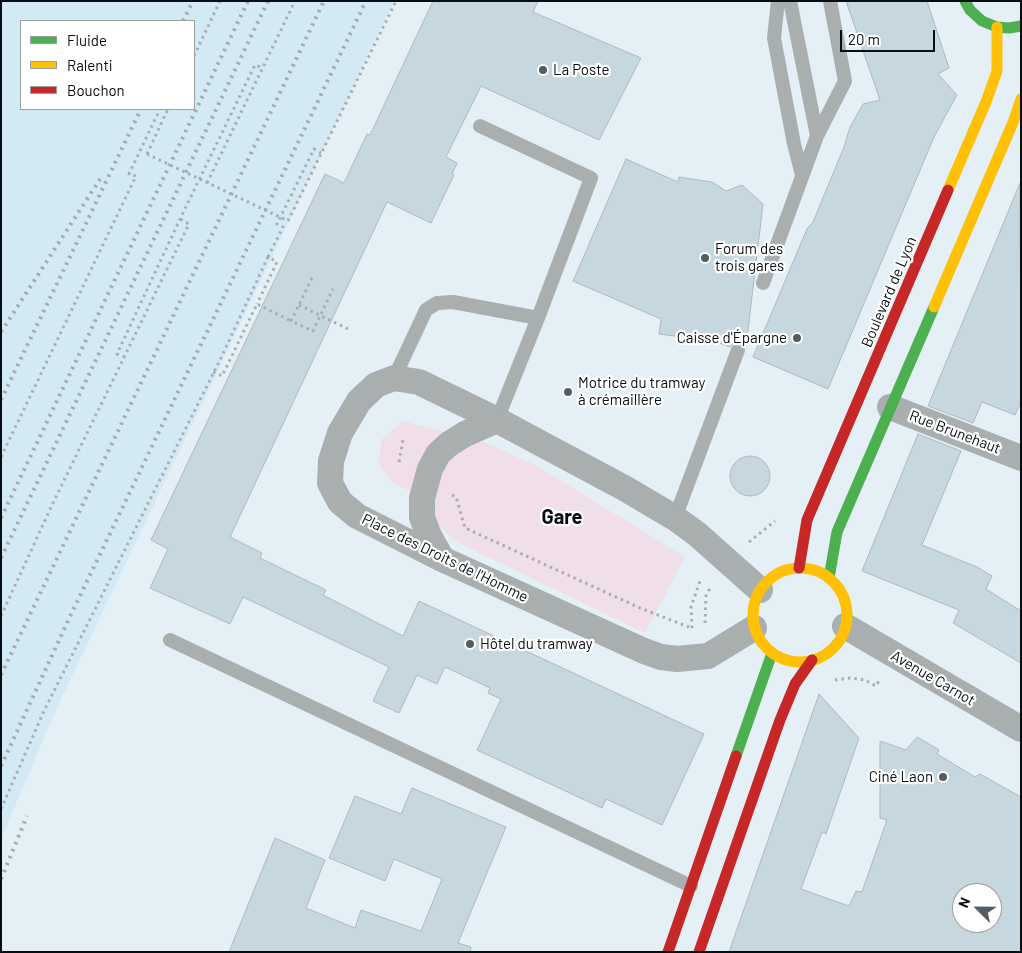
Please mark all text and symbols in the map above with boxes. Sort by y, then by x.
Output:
legend [20,20,195,110]
scale bar [842,20,937,52]
text: 20 m [848,30,880,48]
text: Fluide [67,31,107,49]
text: Ralenti [67,56,113,74]
place label: La Poste [553,61,609,79]
marker: La Poste [537,64,549,76]
text: Bouchon [67,81,125,99]
street label: Boulevard de Lyon [858,234,920,350]
place label: Forum des trois gares [715,240,784,275]
marker: Forum des trois gares [699,252,711,264]
place label: Caisse d'Épargne [677,329,787,347]
marker: Caisse d'Épargne [791,332,803,344]
place label: Motrice du tramway à crémaillère [578,374,705,409]
marker: Motrice du tramway à crémaillère [562,386,574,398]
street label: Rue Brunehaut [907,406,1003,458]
district label: Gare [541,505,583,529]
street label: Place des Droits de l'Homme [359,510,531,606]
place label: Hôtel du tramway [480,635,593,653]
marker: Hôtel du tramway [464,638,476,650]
street label: Avenue Carnot [888,647,978,709]
place label: Ciné Laon [869,768,933,786]
marker: Ciné Laon [937,771,949,783]
north arrow [952,883,1002,933]
text: N [954,895,973,910]

